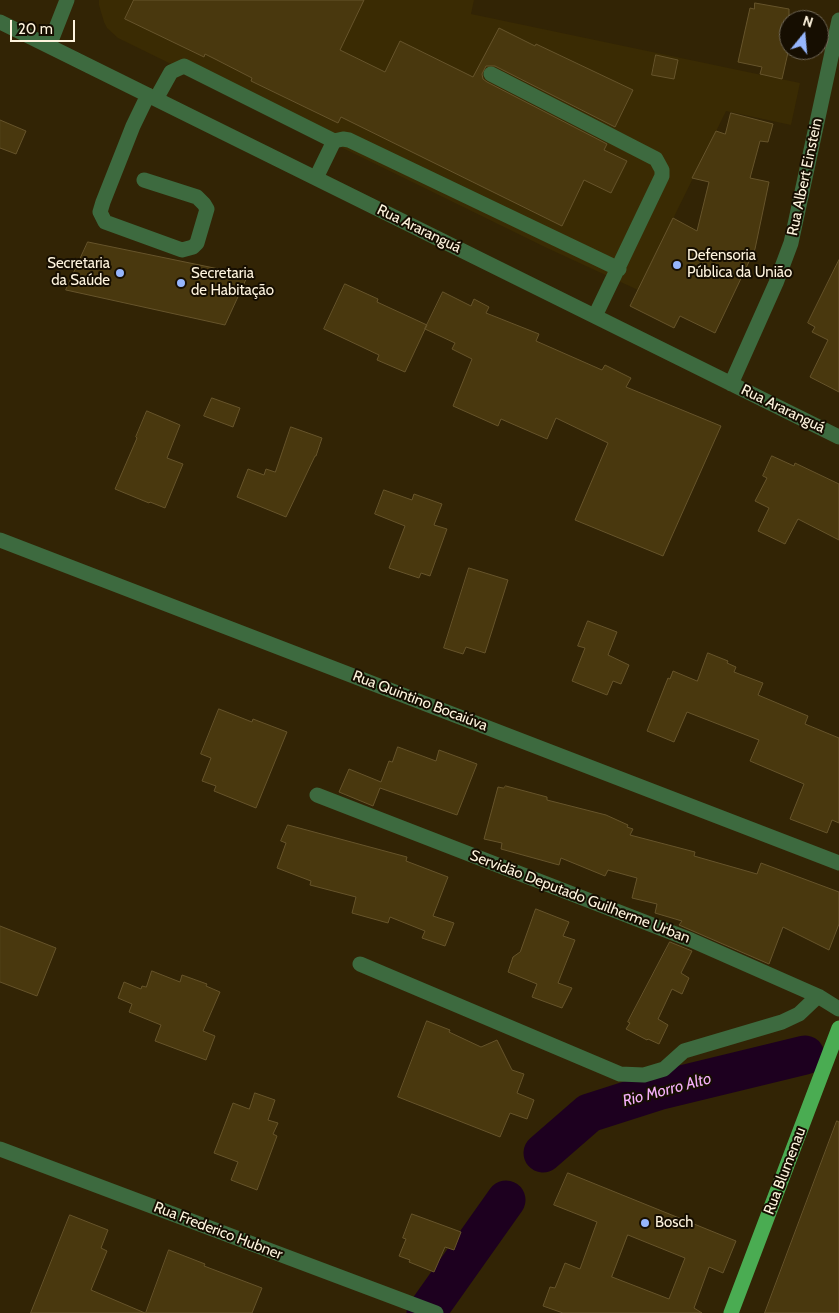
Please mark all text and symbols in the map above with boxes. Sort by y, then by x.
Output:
scale bar [12,10,78,42]
north arrow [779,10,829,60]
text: N [801,12,815,32]
text: 20 m [18,20,53,38]
street label: Rua Albert Einstein [784,117,826,237]
street label: Rua Araranguá [374,201,464,257]
place label: Defensoria Pública da União [687,247,792,282]
place label: Secretaria da Saúde [47,255,110,290]
marker: Defensoria Pública da União [671,259,683,271]
place label: Secretaria de Habitação [191,265,274,300]
marker: Secretaria da Saúde [114,267,126,279]
marker: Secretaria de Habitação [175,277,187,289]
street label: Rua Araranguá [738,381,828,437]
street label: Rua Quintino Bocaiúva [350,667,490,735]
street label: Servidão Deputado Guilherme Urban [467,847,693,947]
water label: Rio Morro Alto [621,1069,713,1111]
street label: Rua Blumenau [760,1125,810,1217]
street label: Rua Frederico Hubner [151,1198,285,1264]
place label: Bosch [655,1214,693,1232]
marker: Bosch [639,1217,651,1229]

